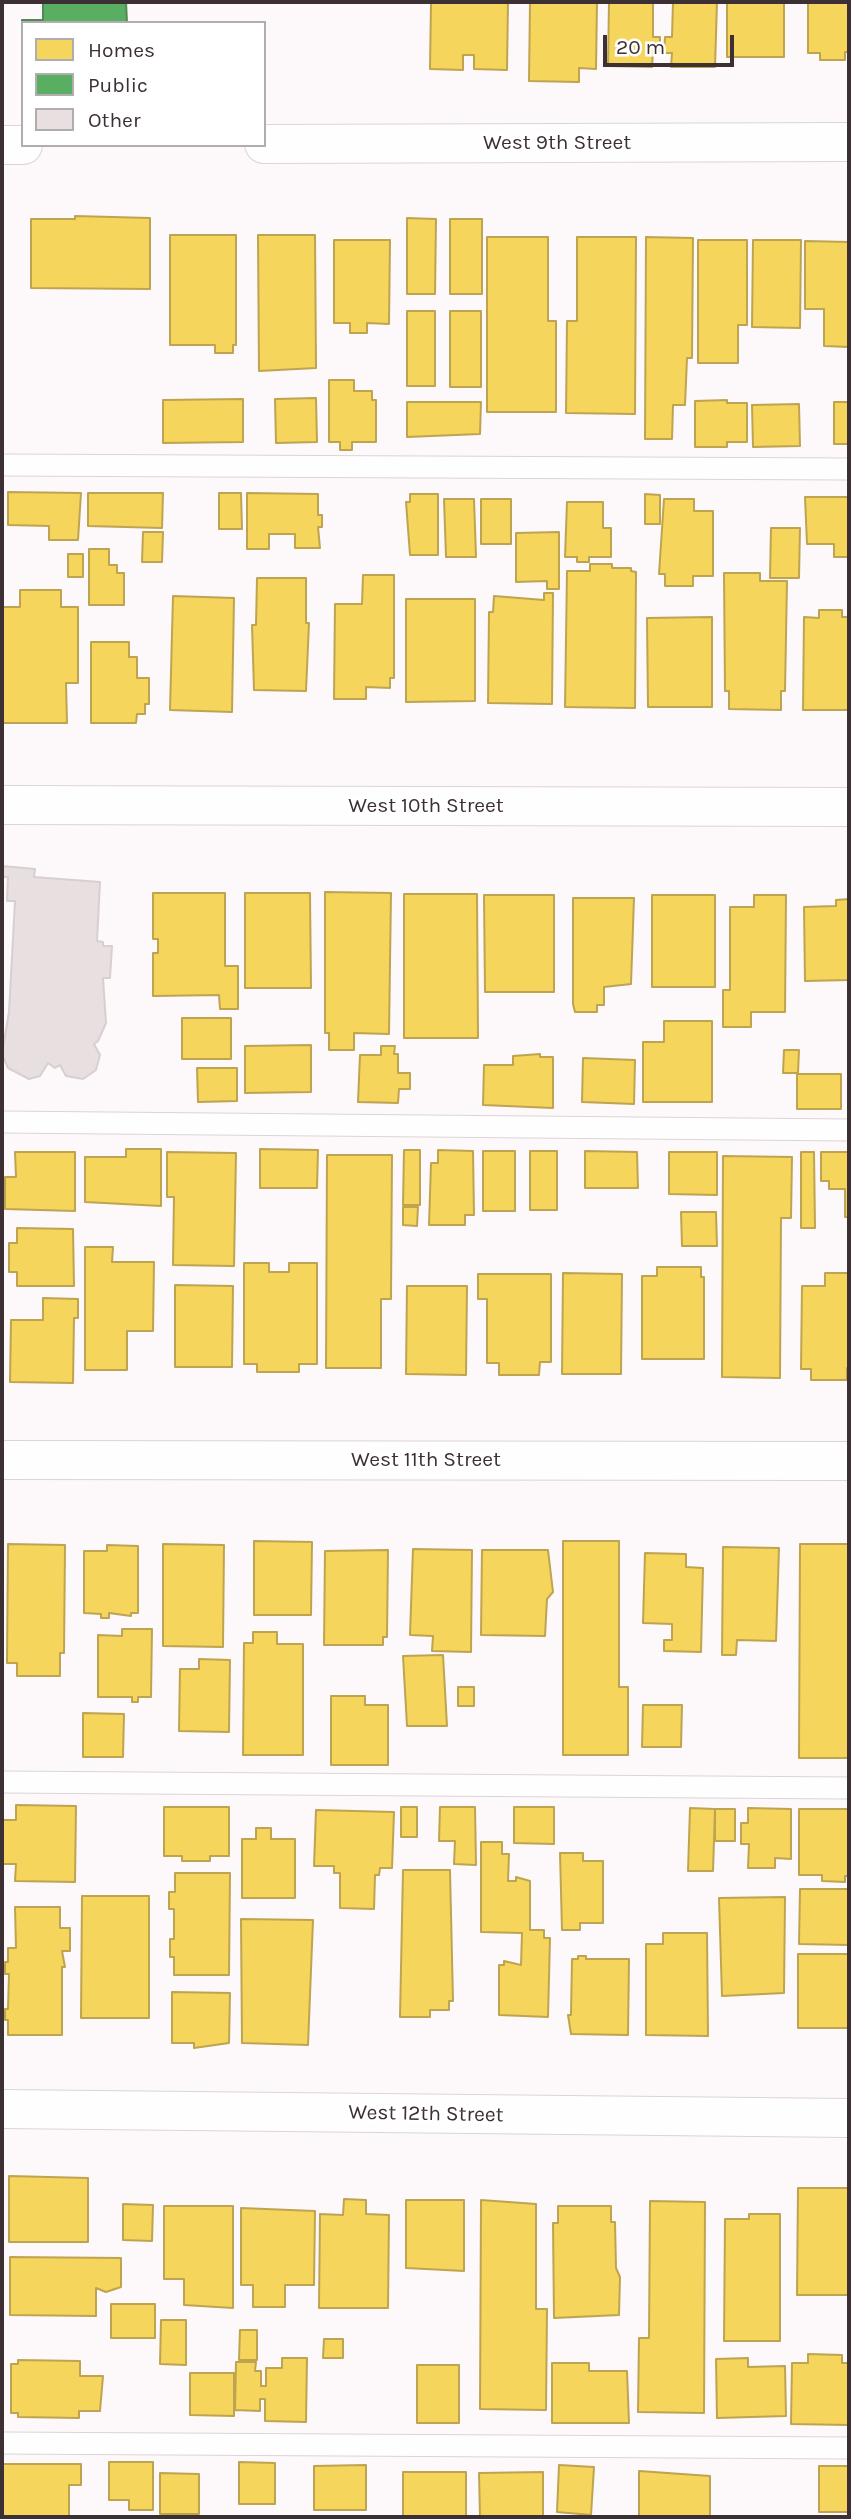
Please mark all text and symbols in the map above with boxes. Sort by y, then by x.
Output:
legend [21,21,266,147]
scale bar [606,21,737,65]
text: 20 m [616,35,665,59]
text: Homes [88,38,155,62]
text: Public [88,73,148,97]
text: Other [88,108,141,132]
street label: West 9th Street [483,130,631,156]
street label: West 10th Street [348,793,504,819]
street label: West 11th Street [351,1447,501,1473]
street label: West 12th Street [348,2100,504,2128]

